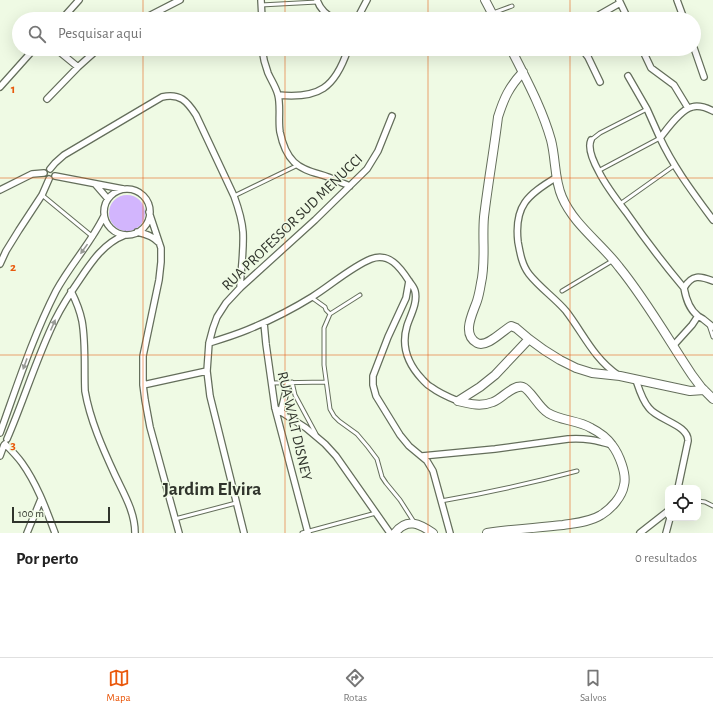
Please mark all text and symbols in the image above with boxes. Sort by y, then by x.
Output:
search box [12,12,701,56]
icon: search [26,23,48,45]
text: Pesquisar aqui [58,26,142,41]
text: 1 [11,83,15,96]
street label: RUA PROFESSOR SUD MENUCCI [219,151,366,293]
one-way arrow [80,244,88,254]
text: 2 [10,261,16,274]
one-way arrow [50,319,56,331]
one-way arrow [22,359,28,371]
street label: RUA WALT DISNEY [275,370,314,482]
text: 3 [10,439,16,452]
district label: Jardim Elvira [163,480,261,499]
map controls [665,485,701,521]
button: locate [665,485,701,521]
scale bar [12,505,110,524]
text: 100 m [18,508,44,519]
text: Por perto [16,550,79,567]
text: 0 resultados [635,552,697,565]
tab: Mapa [106,667,131,704]
tab: Rotas [343,667,367,704]
tab: Salvos [580,667,607,704]

